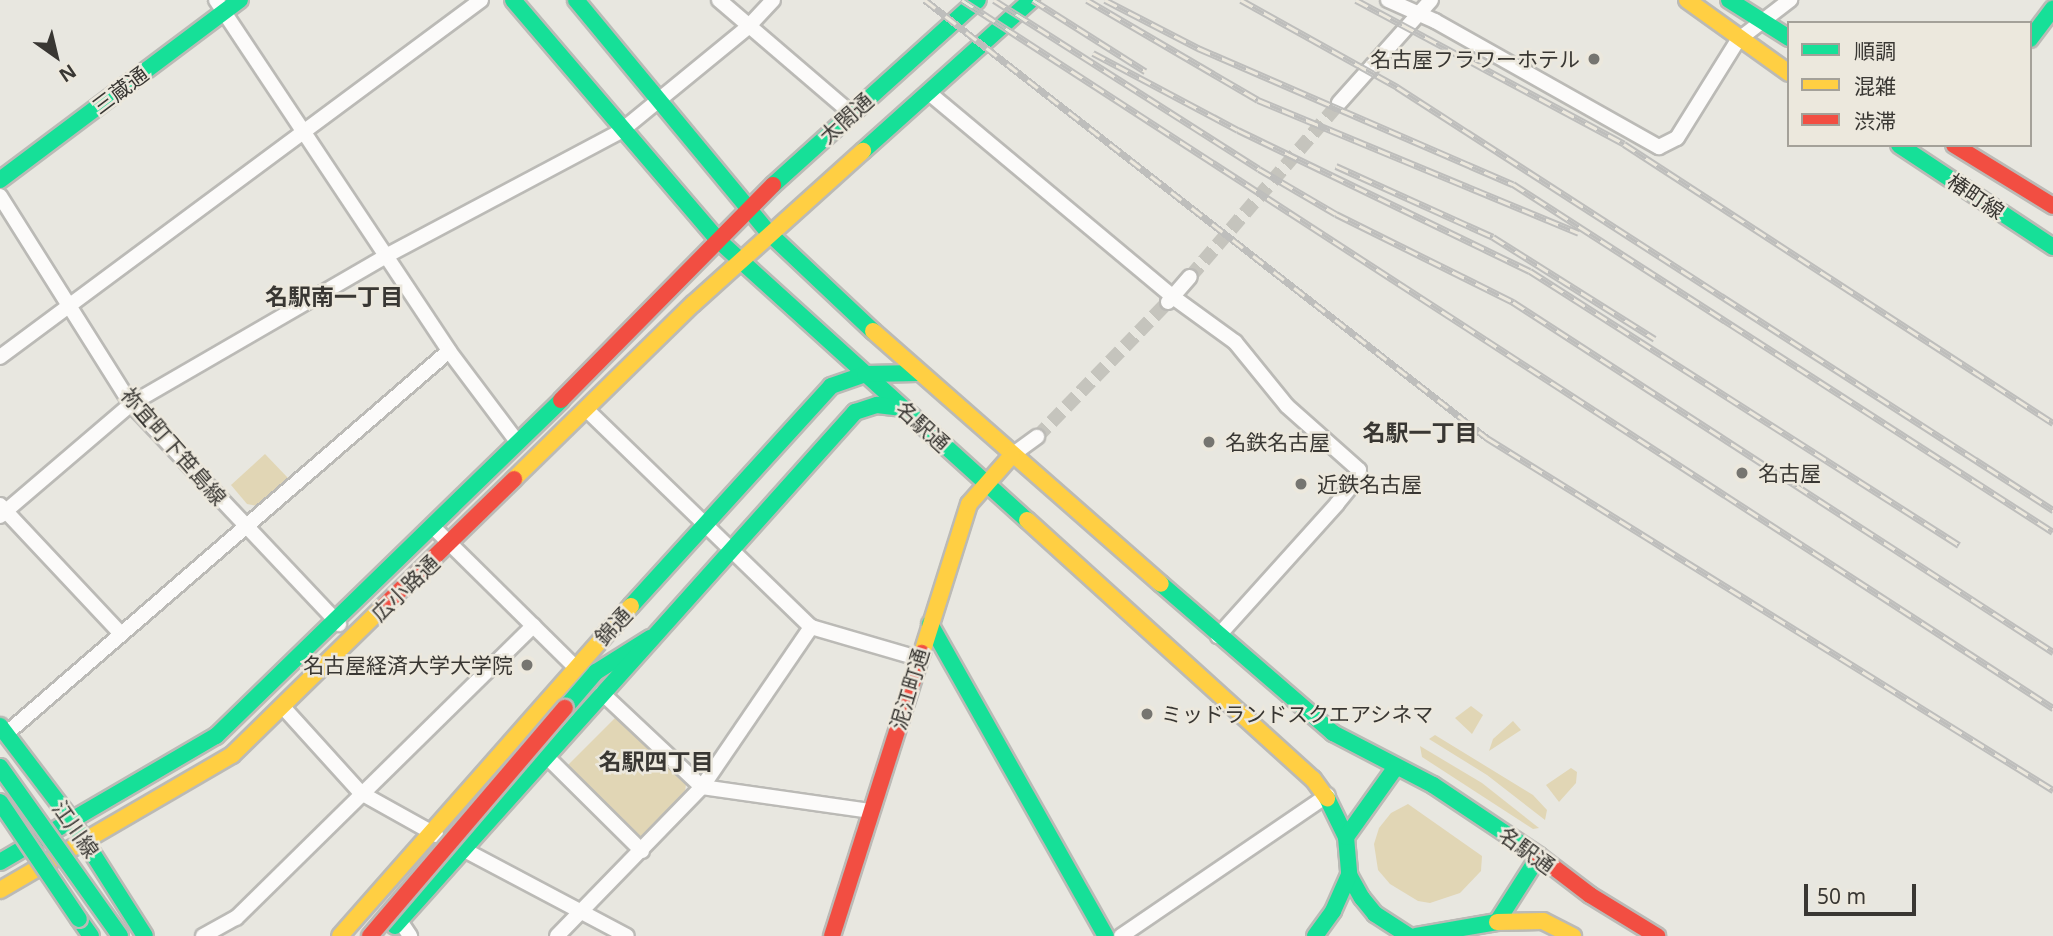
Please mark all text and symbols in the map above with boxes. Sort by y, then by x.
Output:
north arrow [21,21,91,91]
legend [1787,21,2032,147]
text: 順調 [1854,37,1896,65]
place label: 名古屋フラワーホテル [1370,46,1580,72]
marker: 名古屋フラワーホテル [1586,51,1602,67]
text: N [54,58,81,89]
street label: 三蔵通 [87,61,153,119]
text: 混雑 [1854,72,1896,100]
street label: 太閤通 [814,88,878,148]
text: 渋滞 [1854,107,1896,135]
street label: 椿町線 [1943,168,2009,224]
district label: 名駅南一丁目 [265,282,403,310]
street label: 祢宜町下笹島線 [116,382,232,510]
street label: 名駅通 [891,396,955,456]
district label: 名駅一丁目 [1363,418,1477,446]
place label: 名鉄名古屋 [1225,429,1330,455]
marker: 名鉄名古屋 [1199,432,1219,452]
place label: 名古屋 [1758,460,1821,486]
marker: 名古屋 [1732,463,1752,483]
place label: 近鉄名古屋 [1317,471,1422,497]
marker: 近鉄名古屋 [1291,474,1311,494]
street label: 広小路通 [366,550,444,626]
street label: 錦通 [589,602,637,650]
street label: 泥江町通 [885,645,933,733]
place label: 名古屋経済大学大学院 [303,652,513,678]
marker: 名古屋経済大学大学院 [519,657,535,673]
place label: ミッドランドスクエアシネマ [1161,701,1434,727]
marker: ミッドランドスクエアシネマ [1139,706,1155,722]
district label: 名駅四丁目 [599,747,713,775]
street label: 江川線 [48,796,104,862]
street label: 名駅通 [1494,821,1560,879]
scale bar [1808,870,1920,914]
text: 50 m [1817,882,1866,910]

